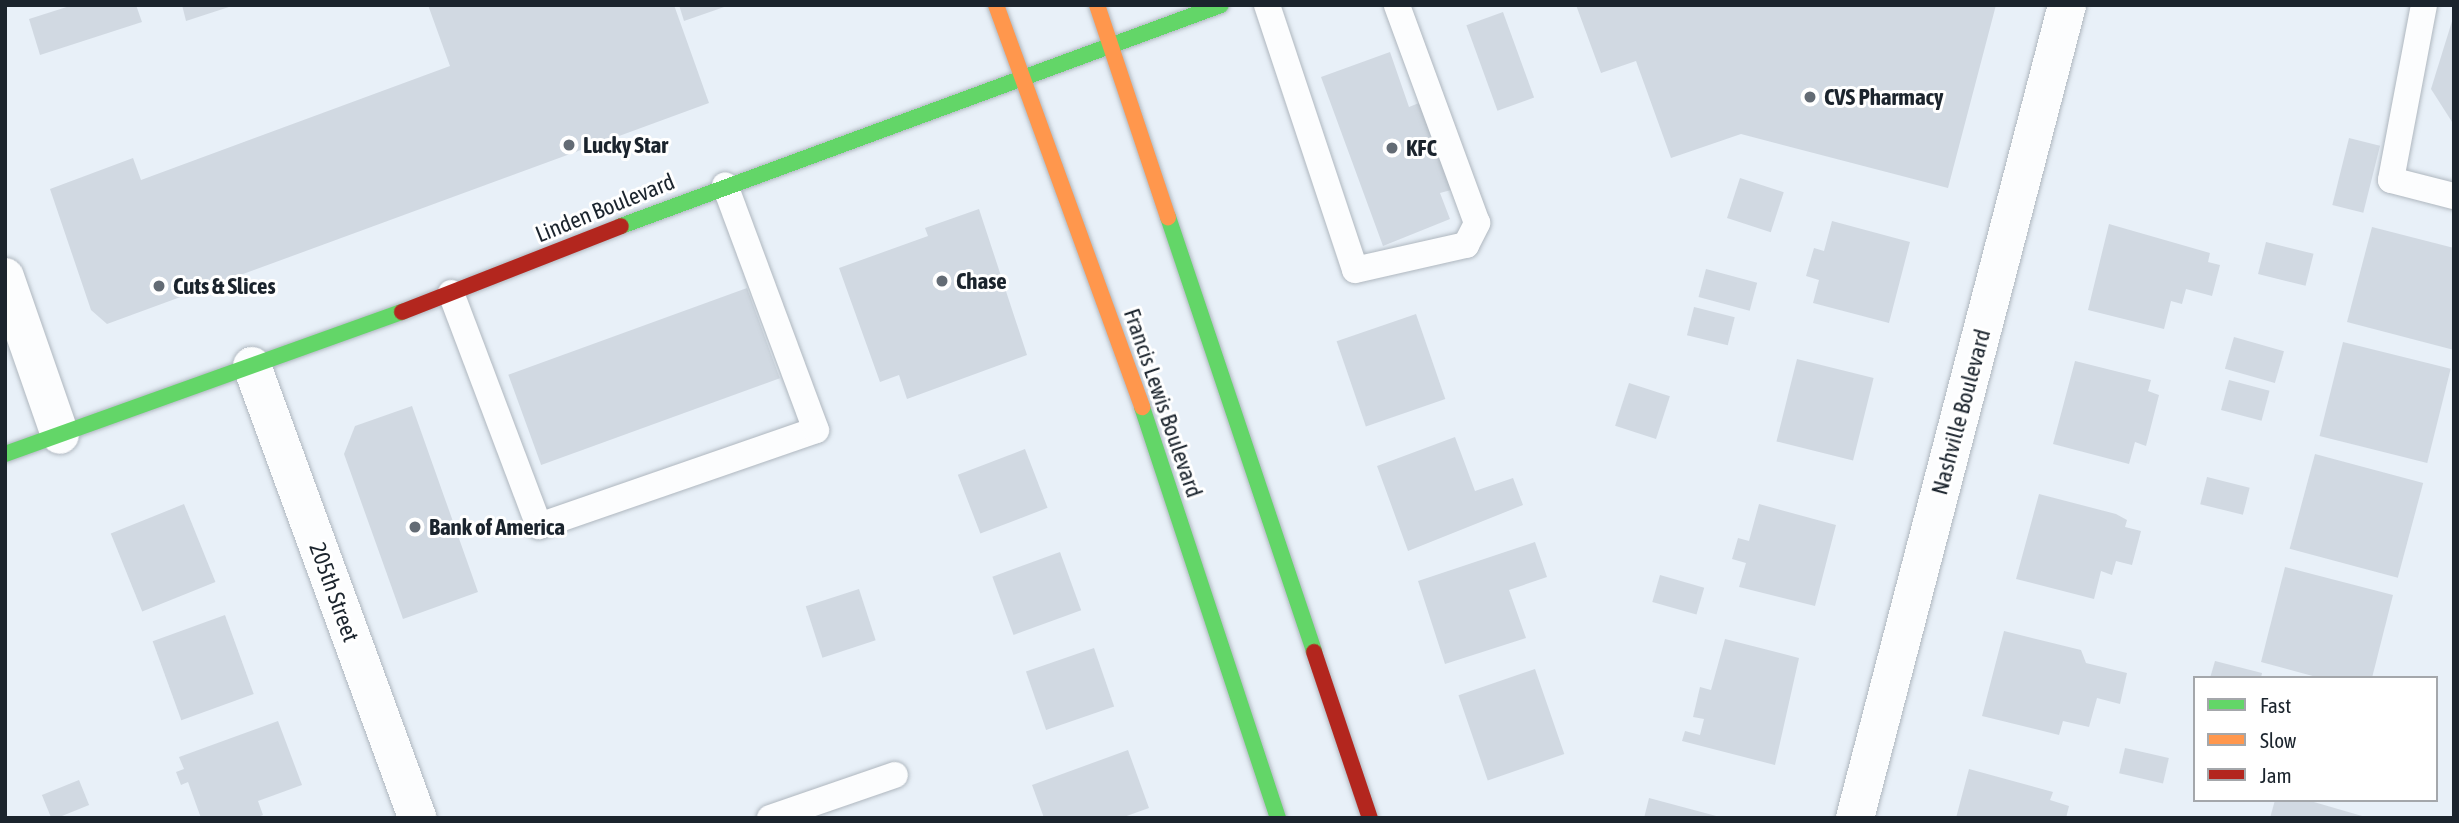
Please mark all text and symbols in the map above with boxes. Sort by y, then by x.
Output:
place label: CVS Pharmacy [1824,83,1944,111]
marker: CVS Pharmacy [1802,89,1818,105]
place label: Lucky Star [583,131,668,159]
place label: KFC [1406,134,1437,162]
marker: Lucky Star [561,137,577,153]
marker: KFC [1384,140,1400,156]
street label: Linden Boulevard [531,168,679,248]
place label: Chase [956,267,1007,295]
place label: Cuts & Slices [173,272,276,300]
marker: Chase [934,273,950,289]
marker: Cuts & Slices [151,278,167,294]
street label: Francis Lewis Boulevard [1118,305,1208,501]
street label: Nashville Boulevard [1926,326,1996,498]
place label: Bank of America [429,513,565,541]
marker: Bank of America [407,519,423,535]
street label: 205th Street [303,538,365,646]
legend [2193,676,2438,802]
text: Fast [2260,693,2291,717]
text: Slow [2260,728,2296,752]
text: Jam [2260,763,2292,787]

